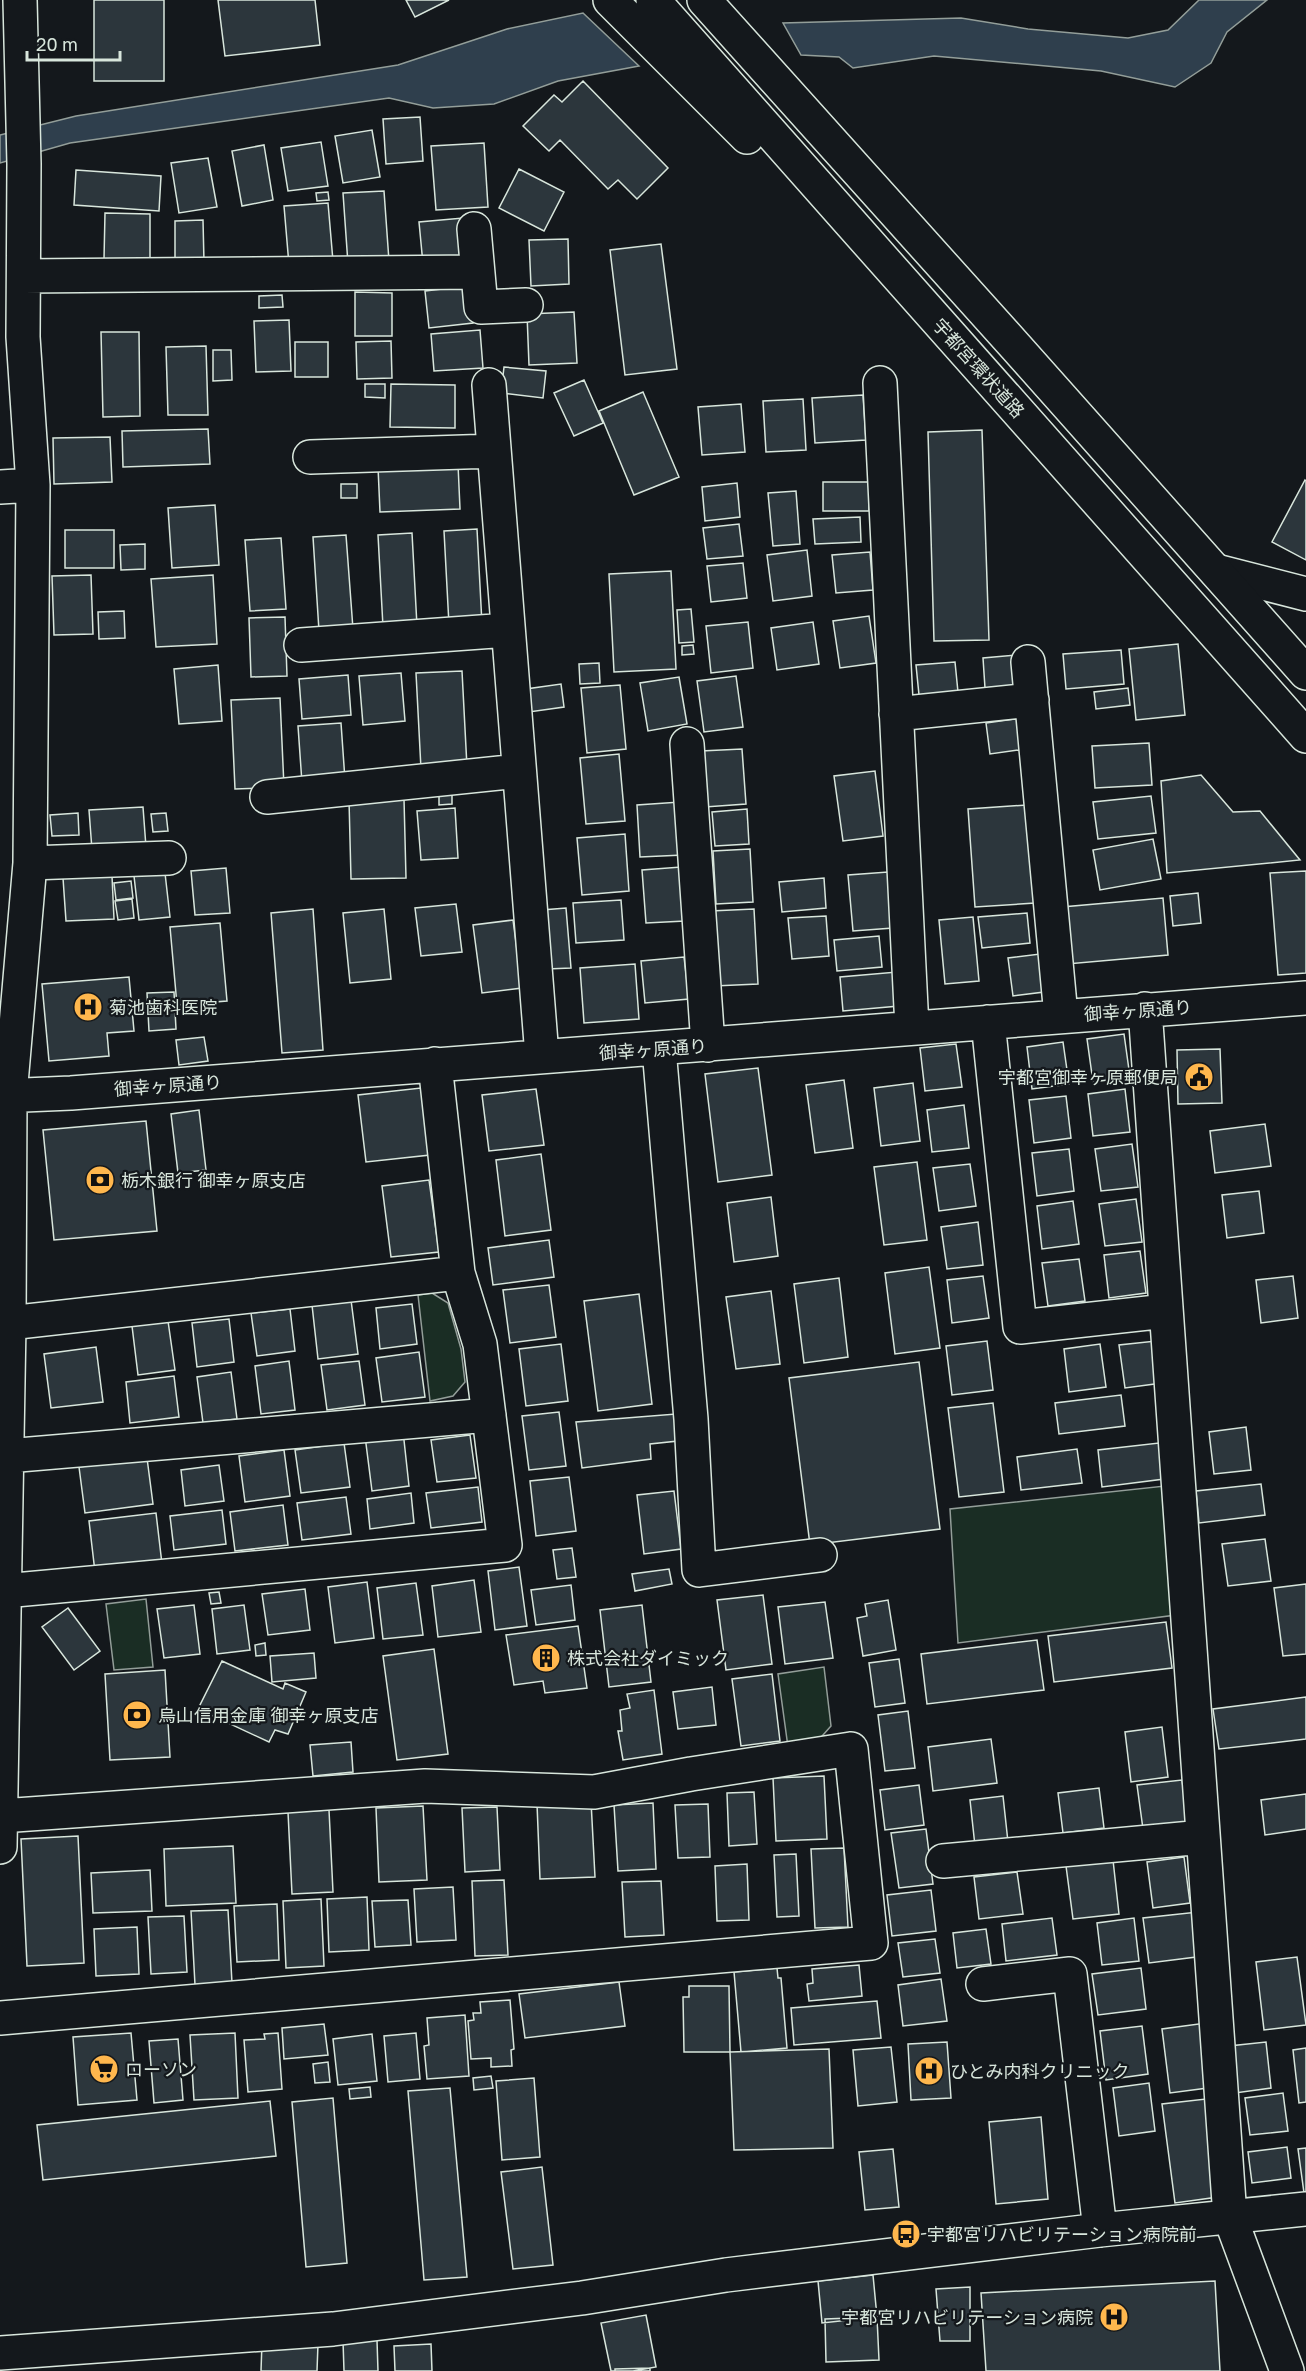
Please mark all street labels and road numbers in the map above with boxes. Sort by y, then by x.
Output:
street label: 宇都宮環状道路 [929,314,1029,422]
street label: 御幸ヶ原通り [1083,995,1193,1025]
street label: 御幸ヶ原通り [598,1034,708,1064]
street label: 御幸ヶ原通り [113,1070,223,1100]

